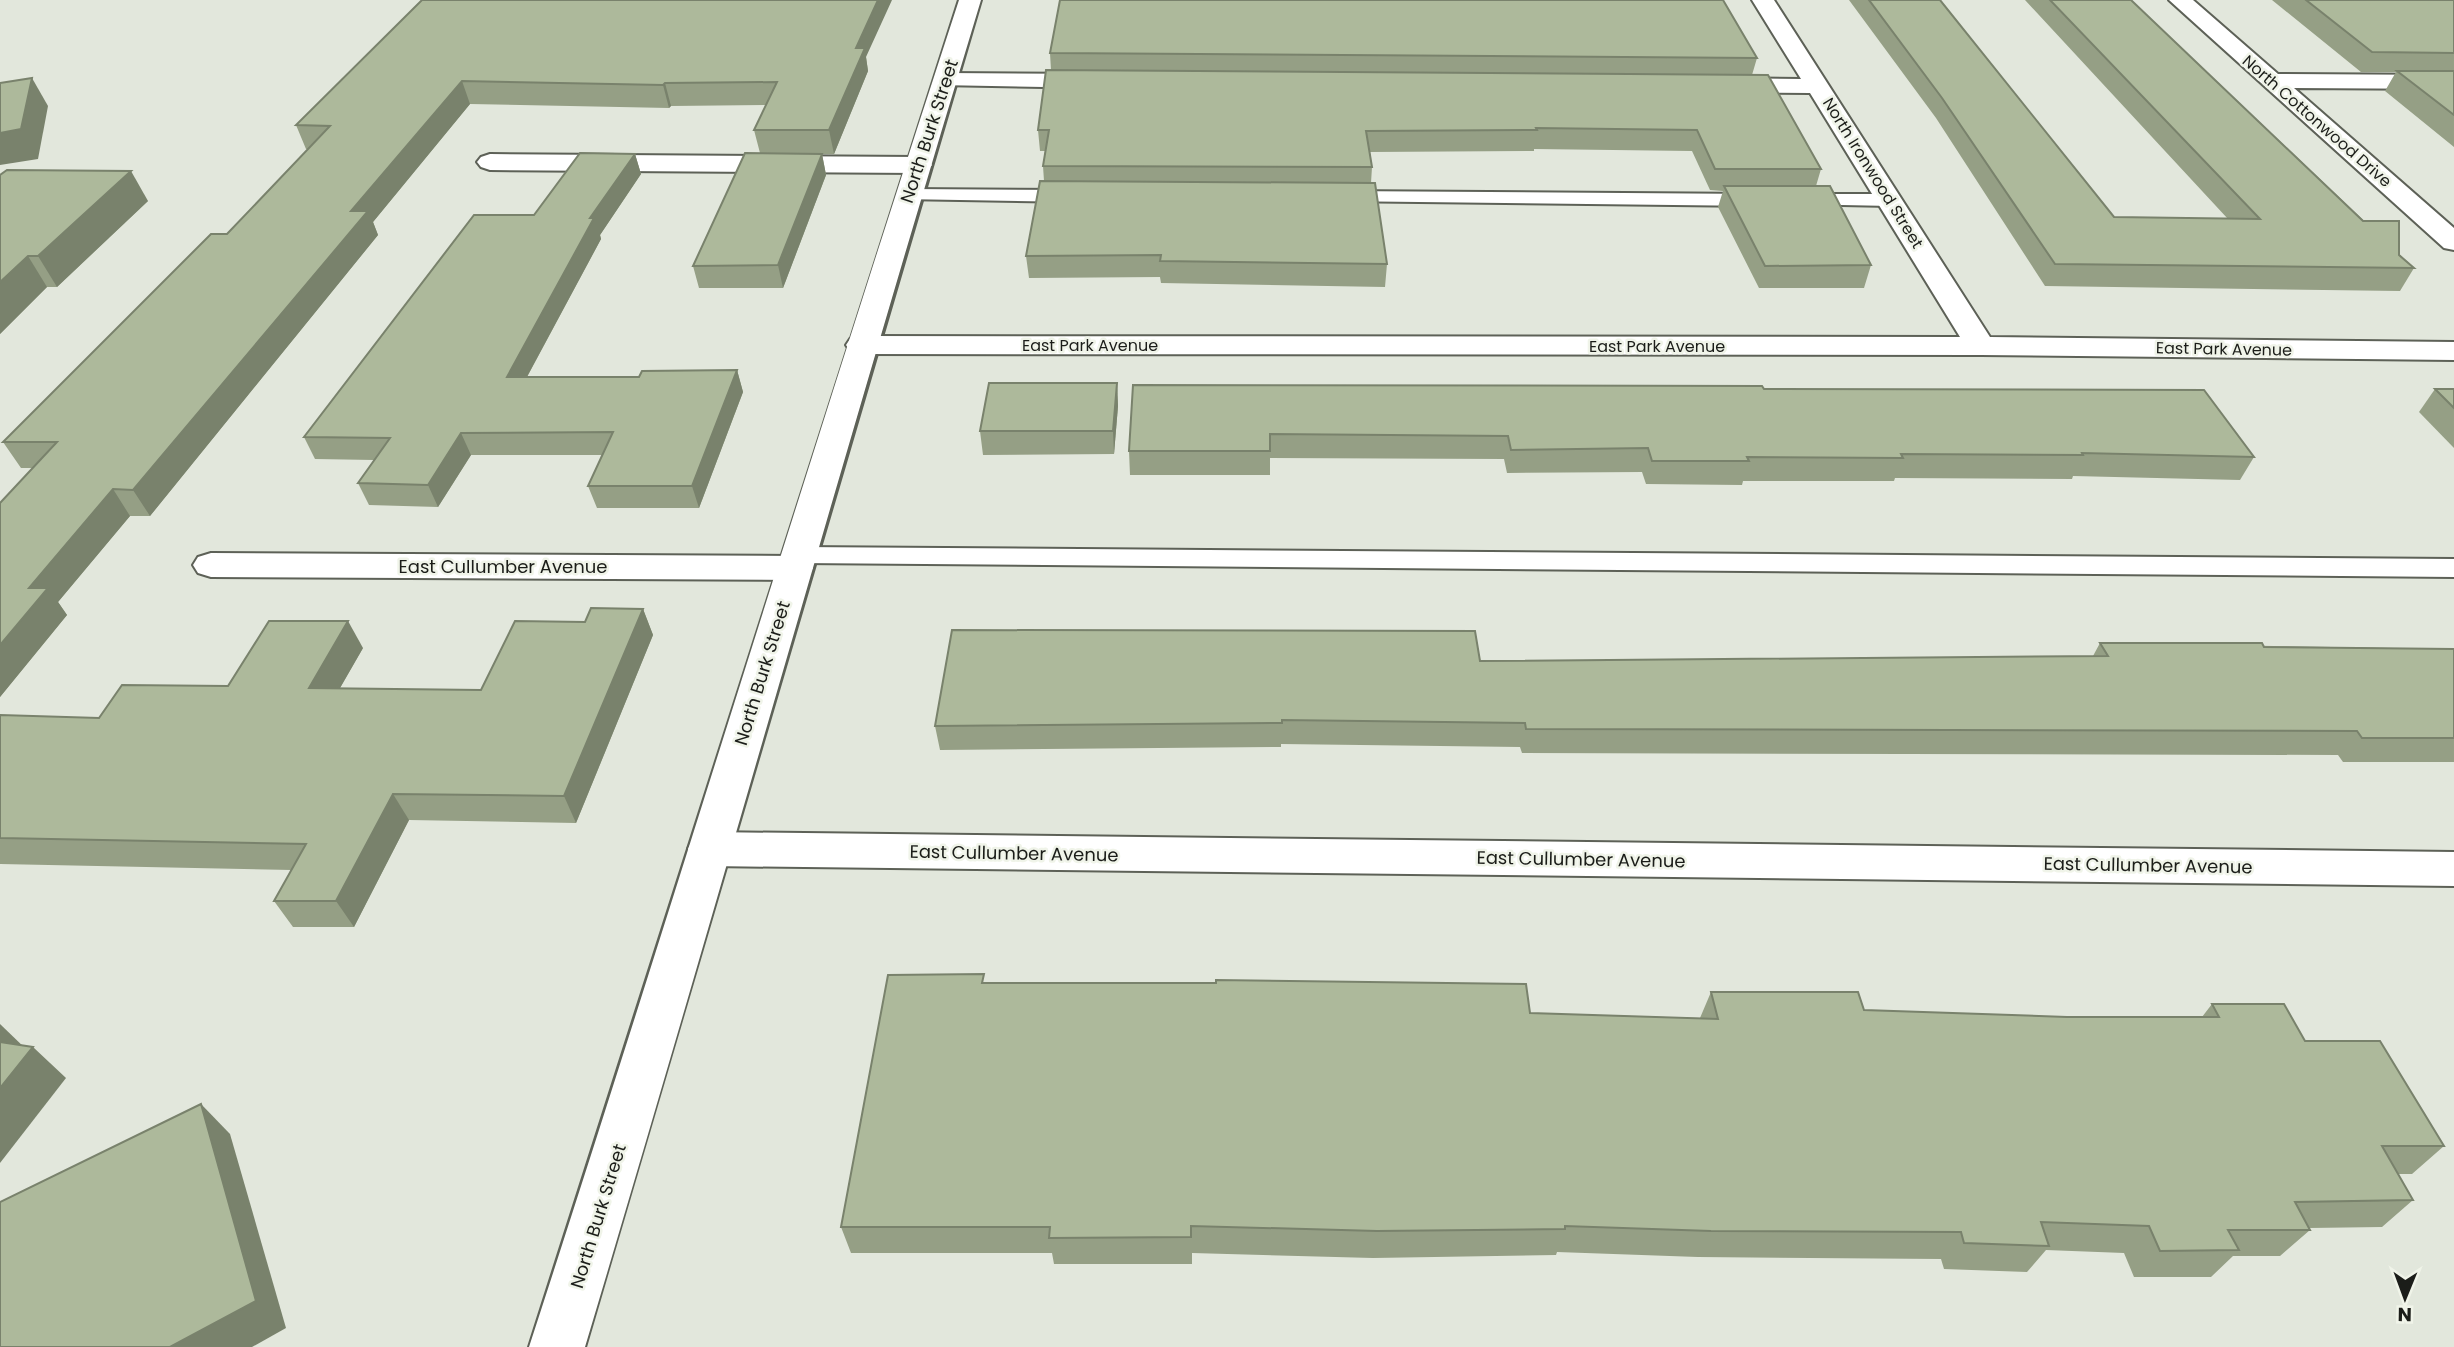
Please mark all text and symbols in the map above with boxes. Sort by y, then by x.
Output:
street label: North Cottonwood Drive [2237,50,2397,192]
street label: North Burk Street [894,56,964,206]
street label: North Ironwood Street [1817,93,1929,253]
street label: East Park Avenue [1022,334,1158,357]
street label: East Park Avenue [1589,335,1725,358]
street label: East Park Avenue [2156,336,2292,362]
street label: East Cullumber Avenue [399,554,607,579]
street label: North Burk Street [728,598,796,748]
street label: East Cullumber Avenue [909,839,1119,867]
street label: East Cullumber Avenue [1476,845,1686,873]
street label: East Cullumber Avenue [2043,851,2253,879]
street label: North Burk Street [564,1141,632,1291]
north arrow [2370,1263,2440,1333]
text: N [2397,1301,2412,1328]

